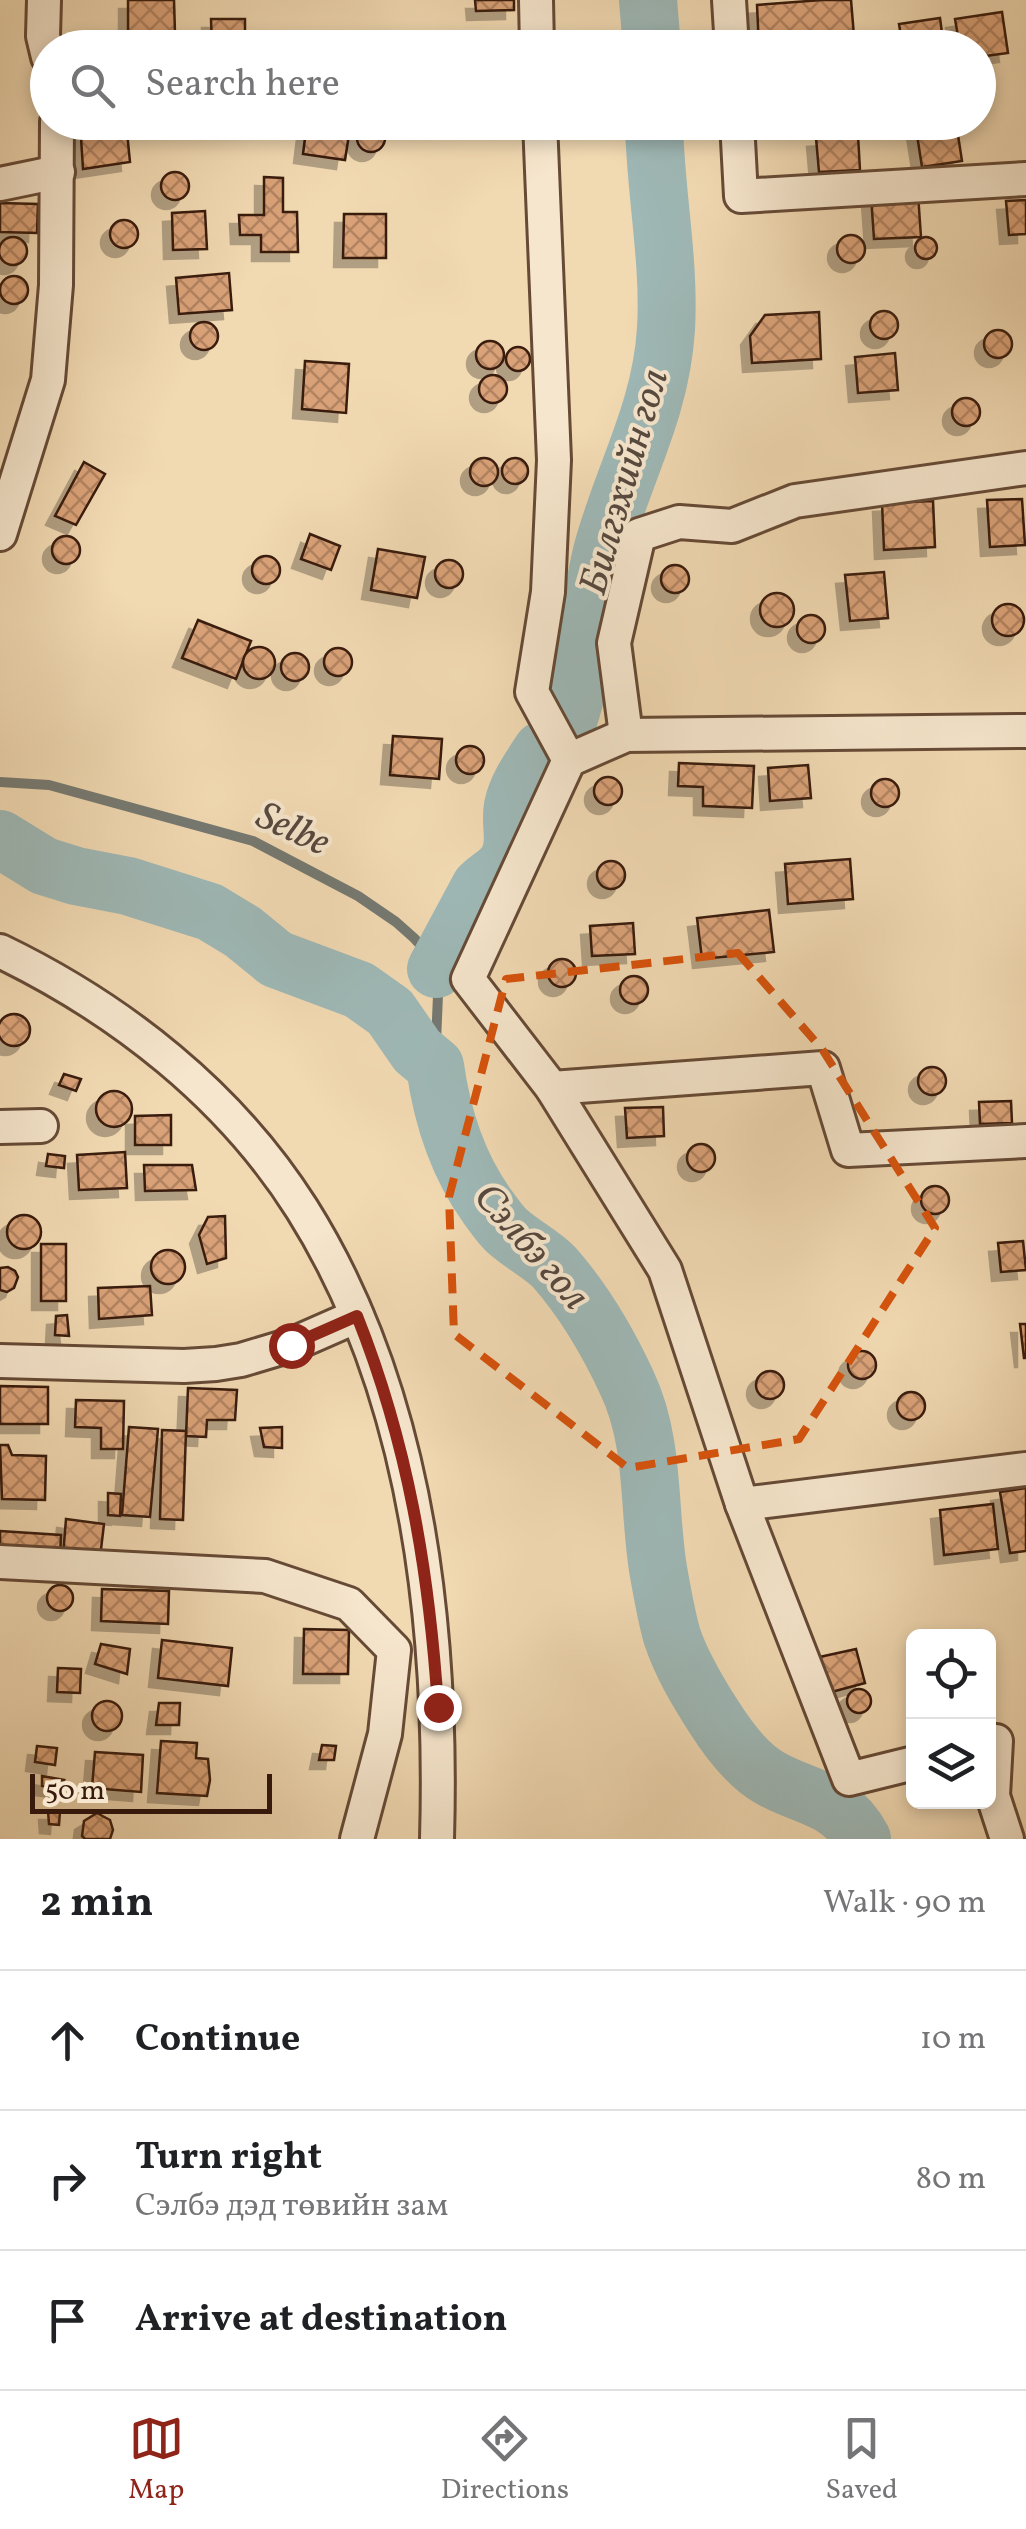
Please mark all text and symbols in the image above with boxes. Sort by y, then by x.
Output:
search box [30,30,996,140]
icon: search [65,58,120,113]
text: Search here [145,59,340,112]
water label: Билгэхийн гол [567,363,685,601]
water label: Selbe [246,790,338,872]
water label: Сэлбэ гол [459,1172,601,1324]
route start [269,1323,315,1369]
map controls [906,1629,996,1809]
button: locate [906,1629,996,1719]
route end [416,1685,462,1731]
button: layers [906,1719,996,1809]
scale bar [30,1769,272,1814]
text: 50 m [45,1772,105,1811]
text: 2 min [40,1875,153,1934]
text: Walk · 90 m [823,1882,986,1926]
icon: ahead [40,2013,95,2068]
text: Continue [135,2014,300,2067]
text: 10 m [920,2018,986,2062]
text: Turn right [135,2132,322,2185]
icon: right [40,2153,95,2208]
text: 80 m [916,2158,986,2202]
text: Сэлбэ дэд төвийн зам [135,2185,448,2229]
icon: arrive [40,2293,95,2348]
text: Arrive at destination [135,2294,508,2347]
tab: Map [128,2411,184,2510]
tab: Directions [441,2411,569,2510]
tab: Saved [826,2411,898,2510]

